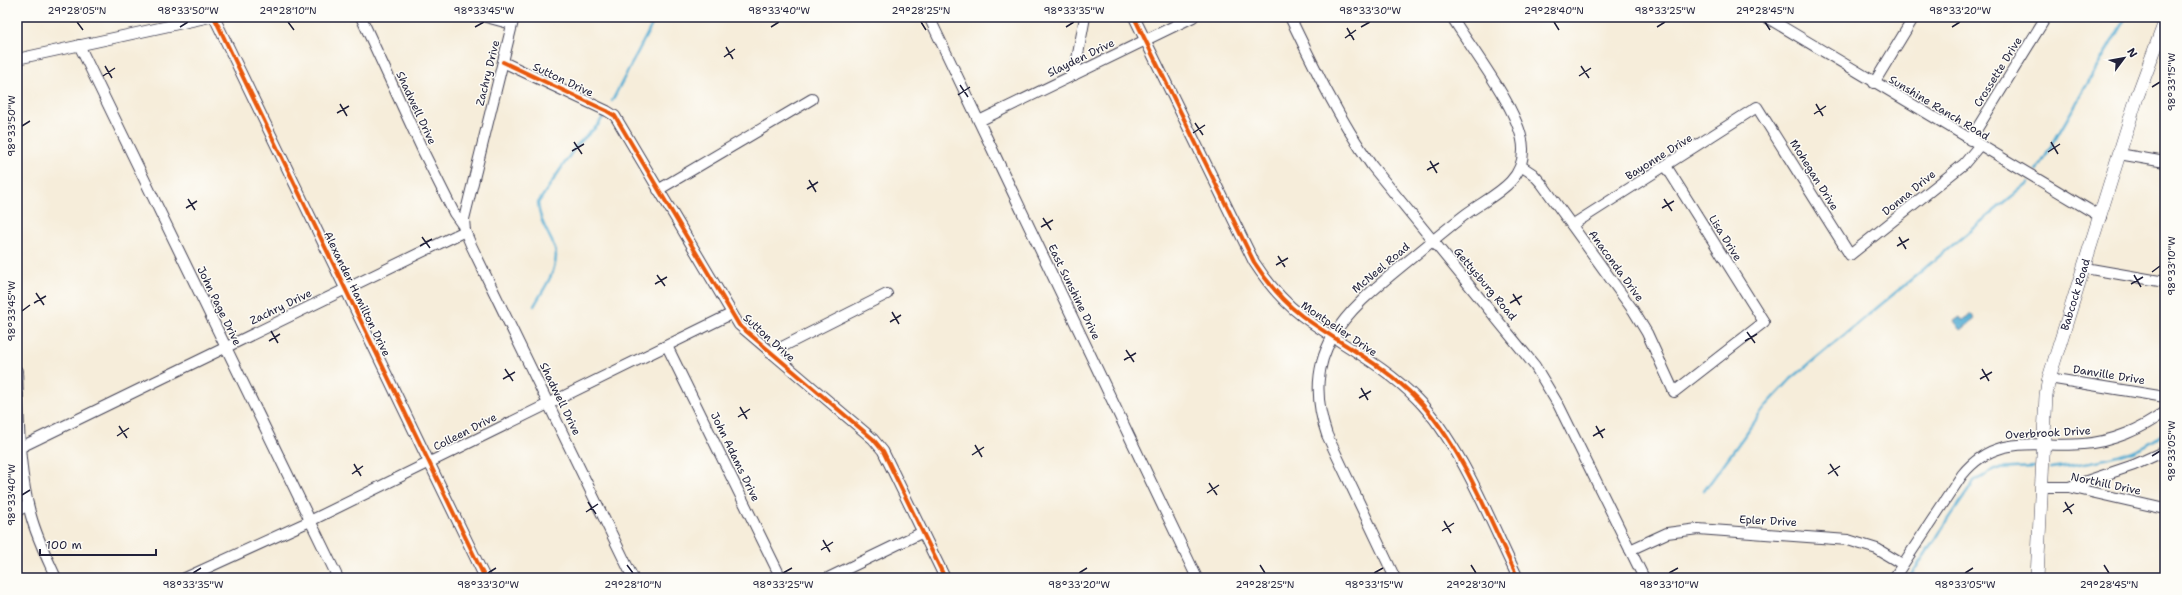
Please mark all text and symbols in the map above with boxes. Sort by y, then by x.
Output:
text: 29°28'05"N [47,4,107,17]
text: 98°33'50"W [157,4,219,17]
text: 29°28'10"N [259,4,317,17]
text: 98°33'45"W [454,4,515,17]
text: 98°33'40"W [748,4,810,17]
text: 29°28'25"N [892,4,950,17]
text: 98°33'35"W [1043,4,1105,17]
text: 98°33'30"W [1339,4,1401,17]
text: 29°28'40"N [1524,4,1584,17]
text: 98°33'25"W [1634,4,1696,17]
text: 29°28'45"N [1736,4,1794,17]
text: 98°33'20"W [1929,4,1991,17]
street label: Crossette Drive [1970,34,2026,110]
street label: Slayden Drive [1045,35,1117,81]
north arrow [2104,38,2144,78]
street label: Zachry Drive [473,39,503,107]
text: N [2123,45,2141,61]
text: 98°33'15"W [2165,52,2178,111]
street label: Sutton Drive [530,59,596,101]
street label: Shadwell Drive [392,69,440,147]
street label: Sunshine Ranch Road [1886,72,1992,144]
text: 98°33'50"W [5,95,18,157]
street label: Bayonne Drive [1623,130,1695,184]
street label: Mohegan Drive [1786,137,1842,213]
street label: Donna Drive [1879,167,1939,219]
street label: Lisa Drive [1705,212,1745,264]
street label: Anaconda Drive [1585,227,1647,305]
street label: Alexander Hamilton Drive [320,229,394,359]
text: 98°33'10"W [2165,236,2178,296]
street label: McNeel Road [1349,239,1413,297]
street label: East Sunshine Drive [1044,242,1104,342]
street label: Gettysburg Road [1450,244,1520,324]
street label: Babcock Road [2057,257,2093,332]
street label: John Page Drive [193,264,245,348]
text: 98°33'45"W [5,280,18,341]
street label: Zachry Drive [248,286,314,328]
street label: Montpelier Drive [1298,298,1380,360]
street label: Sutton Drive [740,311,798,365]
street label: Shadwell Drive [536,360,584,438]
street label: Danville Drive [2072,362,2146,388]
street label: Colleen Drive [431,410,499,454]
street label: John Adams Drive [707,410,763,504]
text: 98°33'05"W [2165,420,2178,482]
street label: Overbrook Drive [2005,423,2091,443]
text: 98°33'40"W [5,464,18,526]
street label: Northill Drive [2070,469,2142,499]
street label: Epler Drive [1739,512,1797,530]
scale bar [40,531,156,557]
text: 100 m [46,537,82,553]
text: 98°33'35"W [162,578,224,591]
text: 98°33'30"W [457,578,519,591]
text: 29°28'10"N [604,578,662,591]
text: 98°33'25"W [752,578,814,591]
text: 98°33'20"W [1048,578,1110,591]
text: 29°28'25"N [1236,578,1294,591]
text: 98°33'15"W [1345,578,1404,591]
text: 29°28'30"N [1446,578,1506,591]
text: 98°33'10"W [1639,578,1699,591]
text: 98°33'05"W [1934,578,1996,591]
text: 29°28'45"N [2080,578,2138,591]

